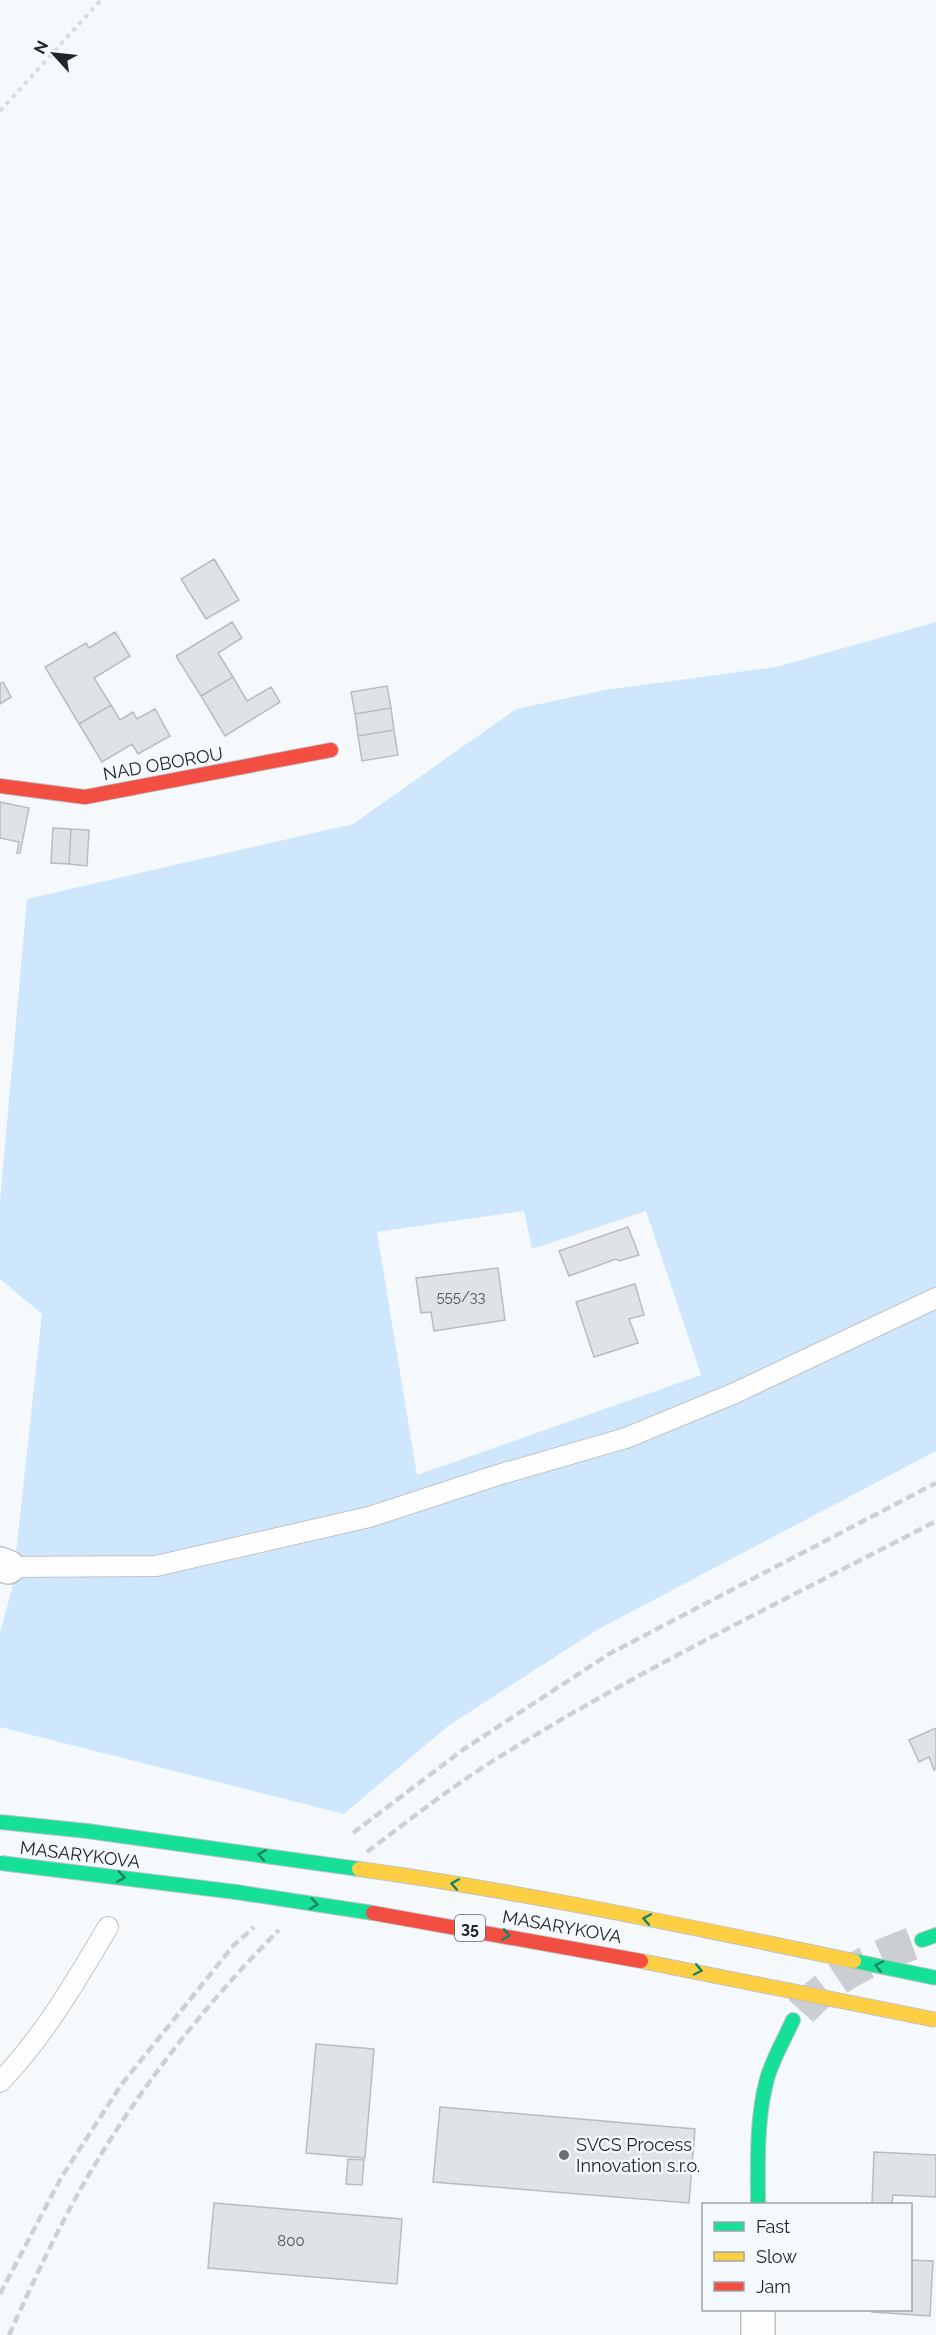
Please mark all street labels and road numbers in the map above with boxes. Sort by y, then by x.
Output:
street label: NAD OBOROU [101,743,225,784]
street label: MASARYKOVA [19,1837,141,1872]
street label: MASARYKOVA [501,1906,623,1947]
road number: 35 [455,1915,485,1941]

